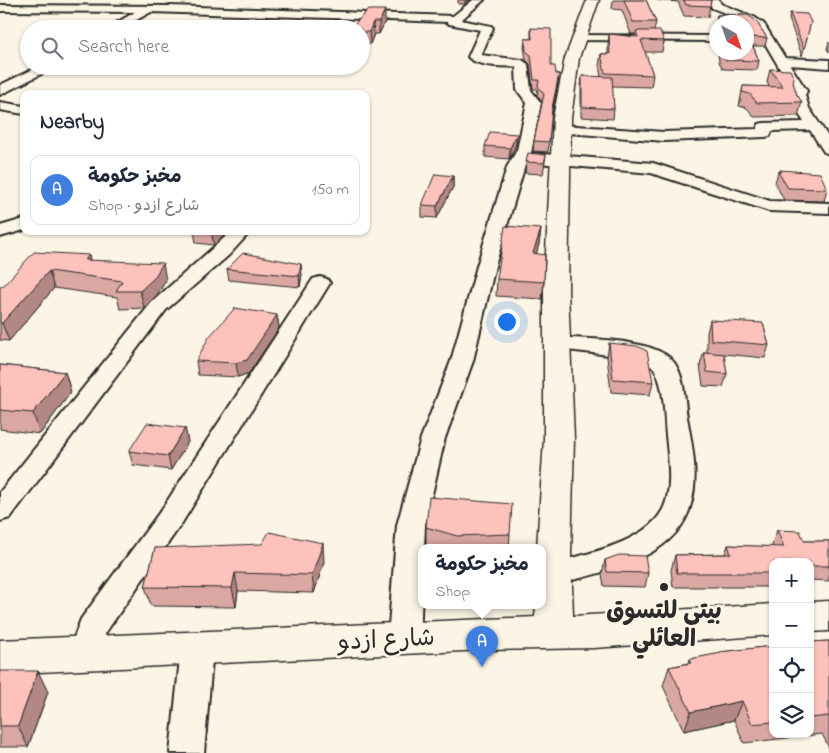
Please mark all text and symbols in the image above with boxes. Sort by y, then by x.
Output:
north arrow [709,15,754,60]
search box [20,20,370,75]
icon: search [38,34,66,62]
text: Search here [78,34,169,61]
text: Nearby [40,108,104,138]
text: مخبز حكومة [88,164,182,191]
text: A [52,178,62,202]
text: 150 m [311,178,349,202]
text: Shop · شارع ازدو [88,194,199,218]
your location [494,309,520,335]
popup [418,544,546,609]
text: مخبز حكومة [435,552,529,579]
map controls [769,558,814,738]
button: + [769,558,814,603]
text: Shop [435,580,470,604]
marker: بيتي للتسوق العائلي [658,581,670,593]
place label: بيتي للتسوق العائلي [606,595,722,659]
button: − [769,603,814,648]
street label: شارع ازدو [336,621,436,662]
pin: A [466,626,498,667]
button: locate [769,648,814,693]
button: layers [769,693,814,738]

